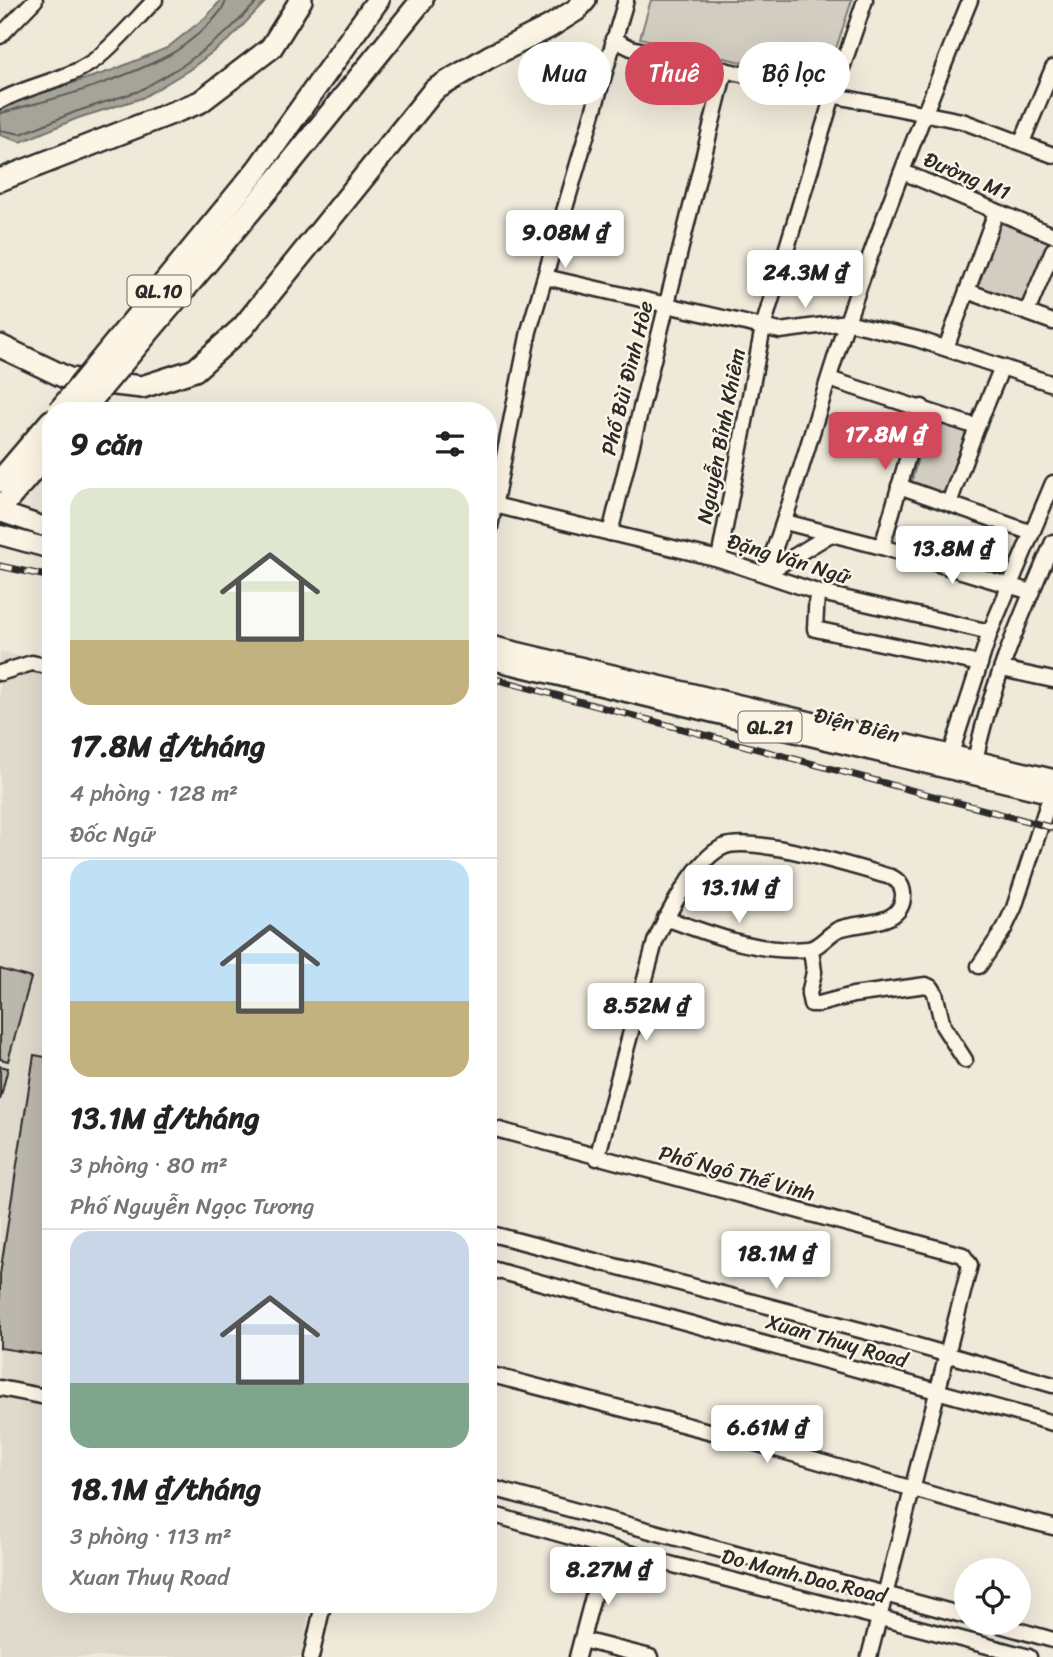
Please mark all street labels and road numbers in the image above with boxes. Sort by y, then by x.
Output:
street label: Đường M1 [917,141,1017,211]
road number: QL.10 [128,276,190,306]
street label: Phố Bùi Đình Hòe [589,296,665,459]
street label: Nguyễn Bỉnh Khiêm [685,345,757,527]
street label: Đặng Văn Ngữ [723,522,857,596]
street label: Điện Biên [810,696,904,754]
road number: QL.21 [738,712,802,742]
street label: Phố Ngô Thế Vinh [655,1134,819,1212]
street label: Xuan Thuy Road [761,1302,914,1380]
street label: Do Manh Dao Road [717,1537,893,1615]

